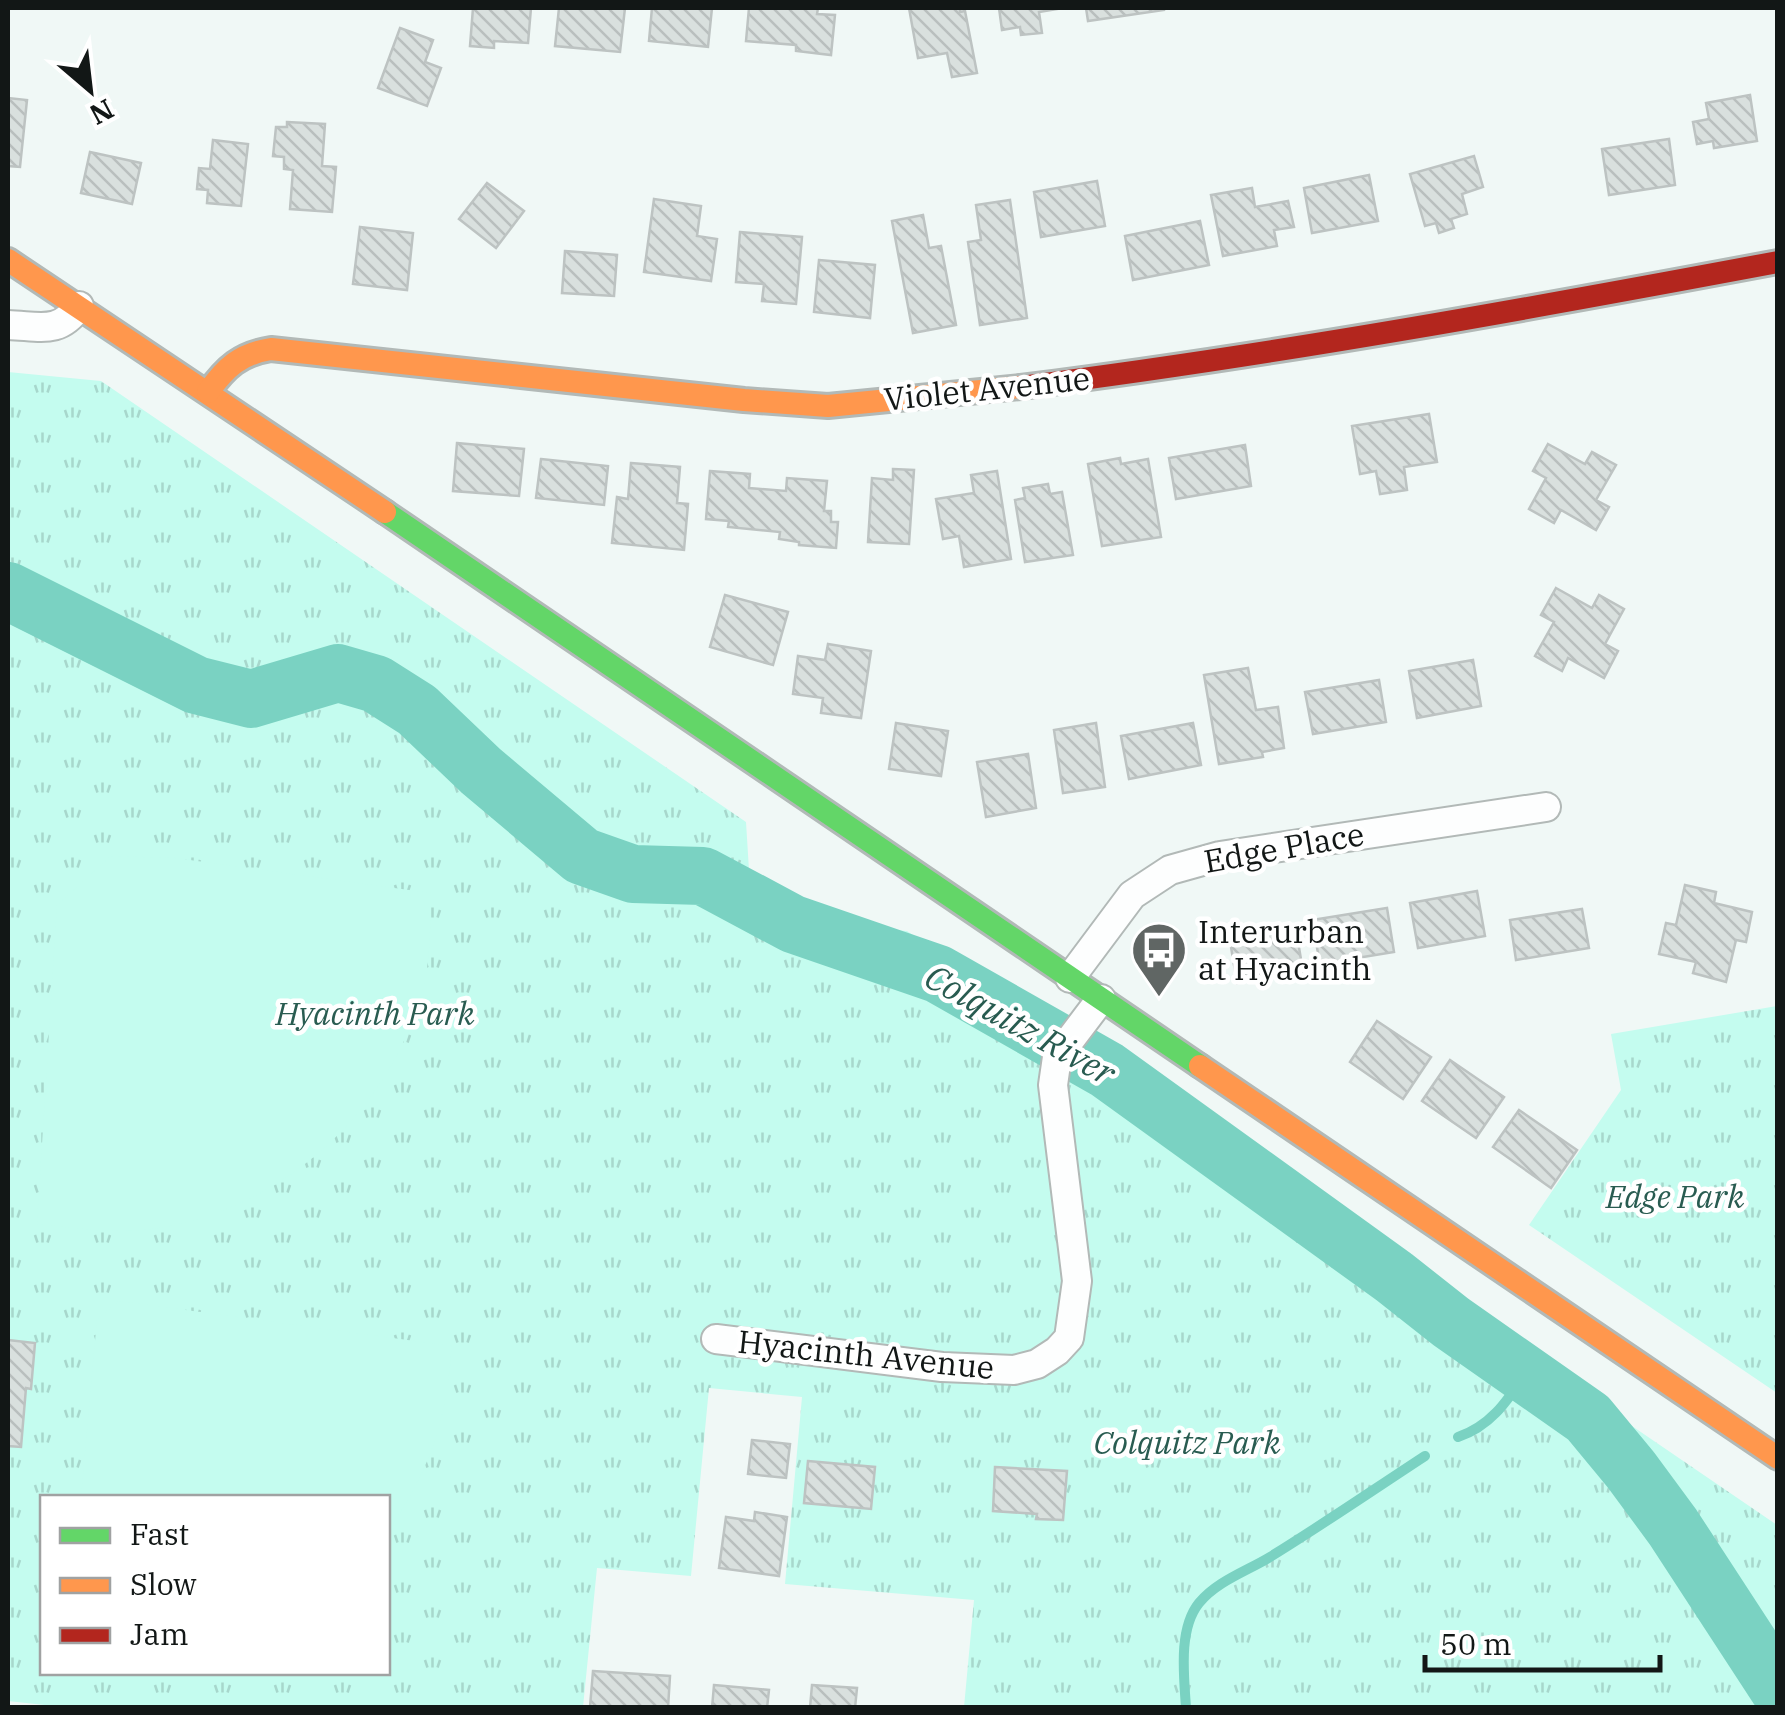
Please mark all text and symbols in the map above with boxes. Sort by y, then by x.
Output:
north arrow [40,40,140,140]
text: N [84,91,120,134]
street label: Violet Avenue [882,356,1092,420]
street label: Edge Place [1200,812,1367,882]
place label: Interurban at Hyacinth [1198,910,1372,989]
bus stop icon: Interurban at Hyacinth [1129,920,1189,999]
water label: Colquitz River [917,953,1125,1096]
park label: Hyacinth Park [275,992,474,1034]
park label: Edge Park [1605,1175,1744,1217]
street label: Hyacinth Avenue [736,1320,996,1388]
park label: Colquitz Park [1093,1421,1281,1463]
legend [40,1495,390,1675]
text: Fast [130,1514,189,1553]
text: Slow [130,1564,197,1603]
scale bar [1425,1610,1660,1672]
text: Jam [130,1614,189,1653]
text: 50 m [1440,1624,1512,1663]

